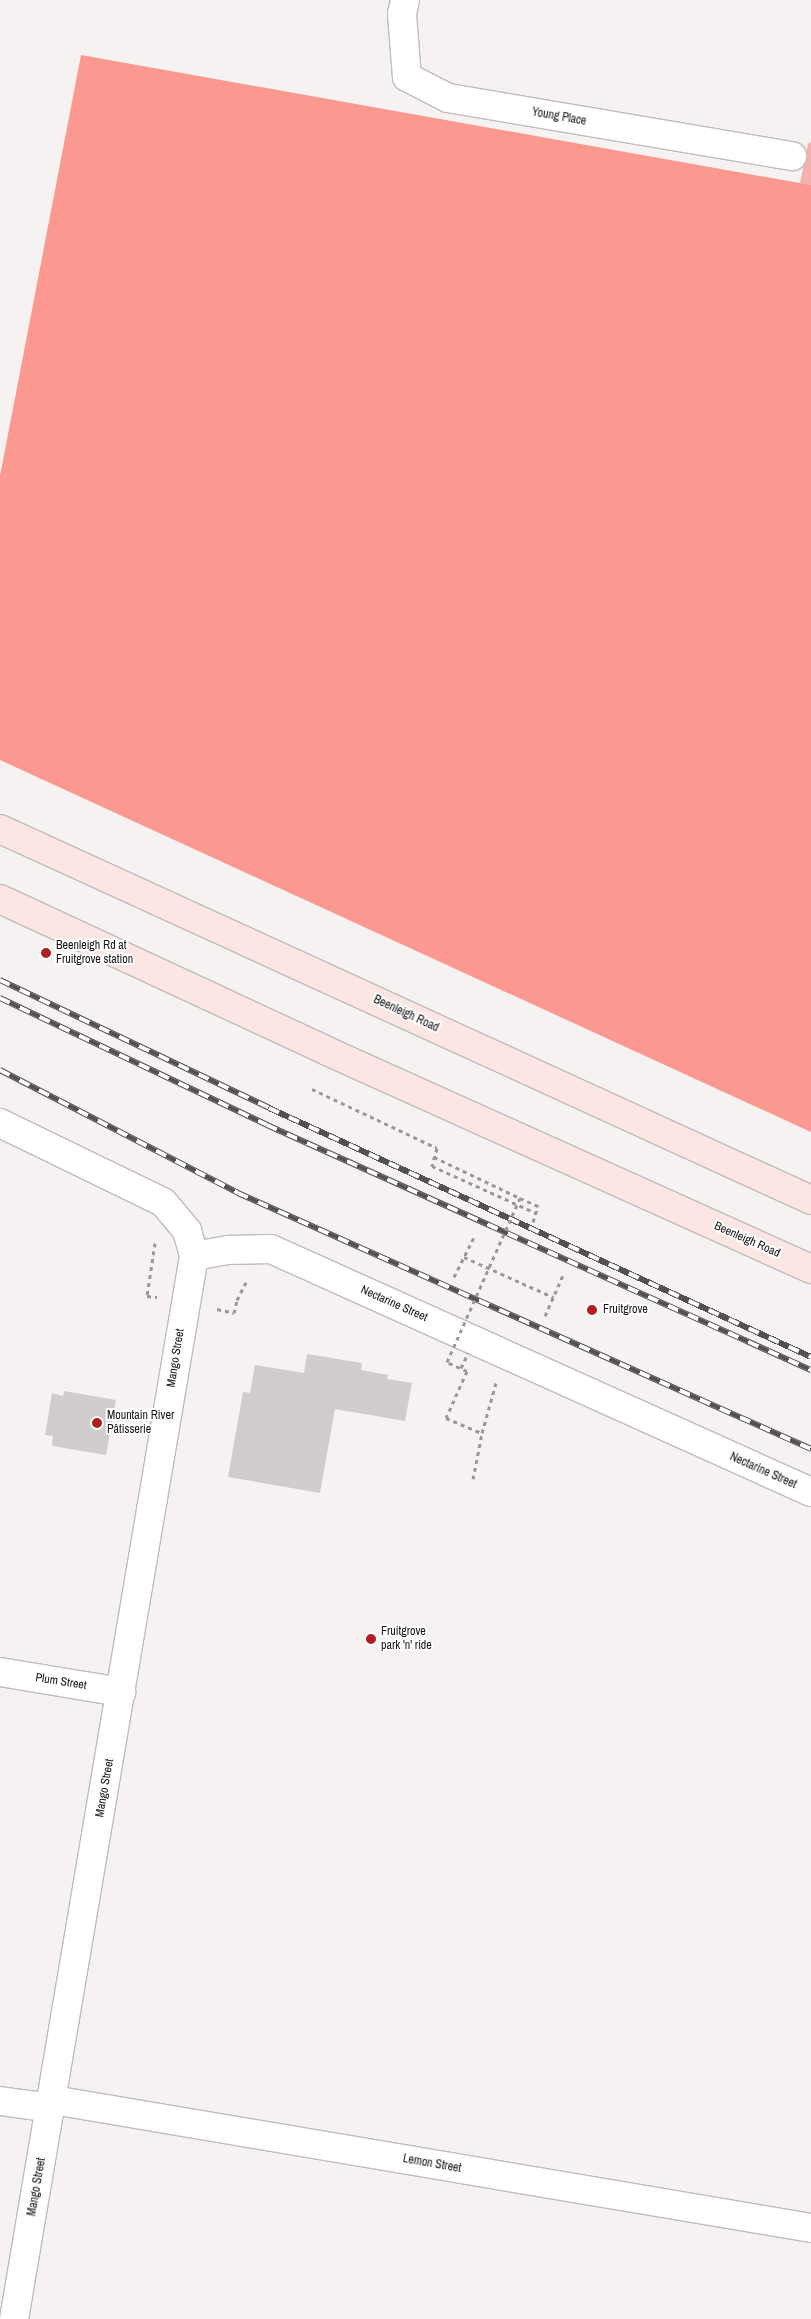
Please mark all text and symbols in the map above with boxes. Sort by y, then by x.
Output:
street label: Young Place [531,105,587,129]
place label: Beenleigh Rd at Fruitgrove station [56,939,133,967]
marker: Beenleigh Rd at Fruitgrove station [40,947,52,959]
street label: Beenleigh Road [371,993,441,1035]
street label: Beenleigh Road [712,1219,782,1261]
street label: Nectarine Street [358,1283,430,1325]
marker: Fruitgrove [585,1303,599,1317]
place label: Fruitgrove [603,1303,648,1317]
street label: Mango Street [164,1328,188,1388]
place label: Mountain River Pâtisserie [107,1409,174,1437]
marker: Mountain River Pâtisserie [91,1417,103,1429]
street label: Nectarine Street [727,1450,799,1492]
place label: Fruitgrove park 'n' ride [381,1625,432,1653]
marker: Fruitgrove park 'n' ride [365,1633,377,1645]
street label: Plum Street [34,1671,88,1693]
street label: Mango Street [93,1758,117,1818]
street label: Lemon Street [402,2152,462,2176]
street label: Mango Street [25,2157,49,2217]

